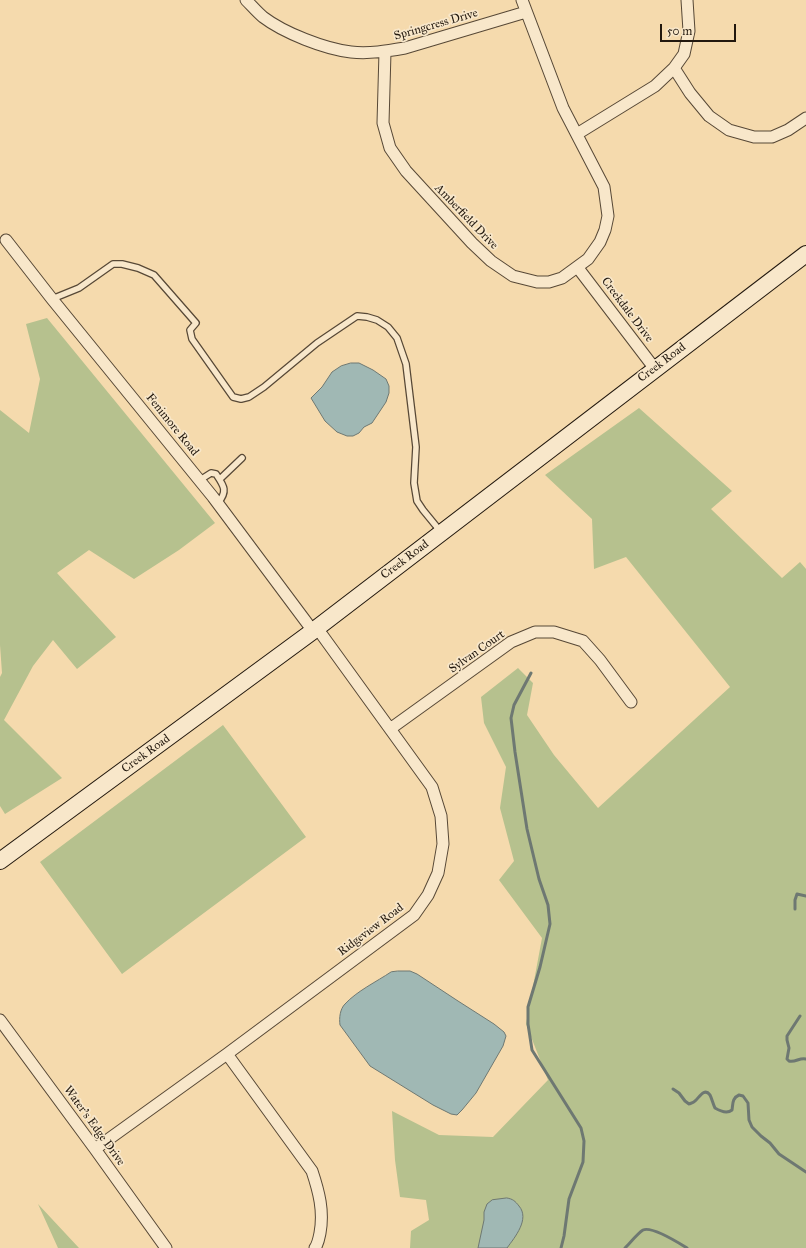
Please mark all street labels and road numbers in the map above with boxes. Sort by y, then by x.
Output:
street label: Springcress Drive [393,6,479,44]
street label: Amberfield Drive [431,181,501,253]
street label: Creekdale Drive [598,275,656,345]
street label: Creek Road [635,340,689,386]
street label: Fenimore Road [142,391,202,459]
street label: Creek Road [378,537,432,583]
street label: Sylvan Court [446,628,508,676]
street label: Creek Road [119,732,173,776]
street label: Ridgeview Road [335,901,407,959]
street label: Water's Edge Drive [60,1083,128,1169]

